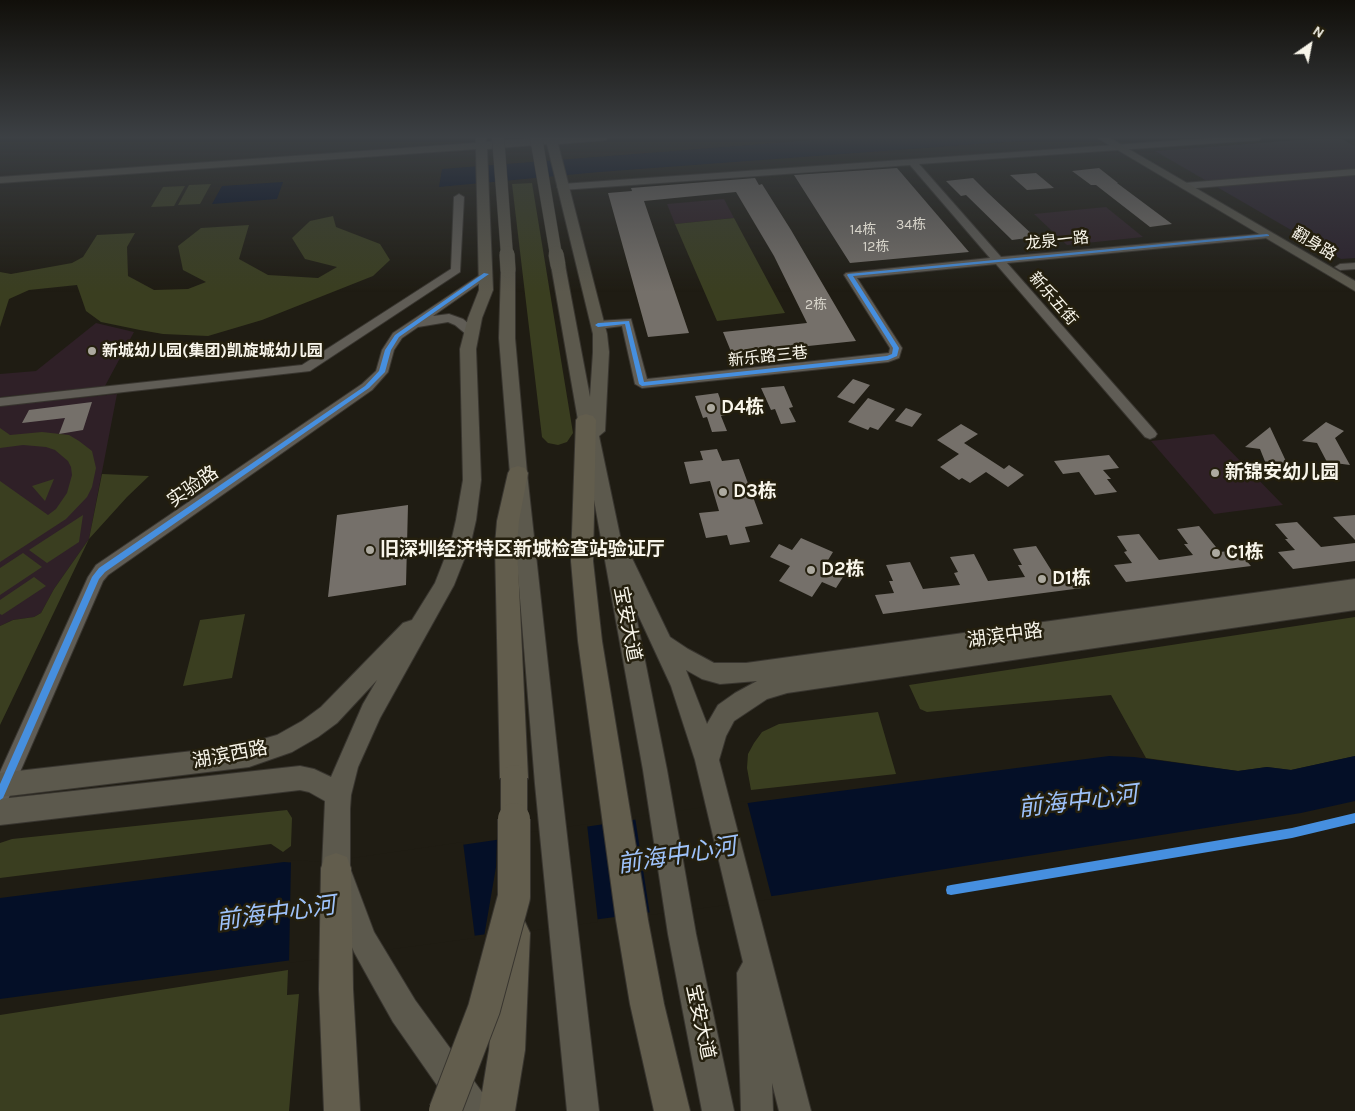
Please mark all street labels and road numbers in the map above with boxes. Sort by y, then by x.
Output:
street label: 翻身路 [1288,223,1340,265]
street label: 龙泉一路 [1024,228,1090,254]
street label: 新乐五街 [1025,269,1081,329]
street label: 新乐路三巷 [727,343,809,371]
street label: 实验路 [163,461,223,513]
street label: 宝安大道 [609,585,645,663]
street label: 湖滨中路 [966,619,1044,653]
street label: 湖滨西路 [191,737,269,773]
street label: 宝安大道 [681,982,719,1062]

